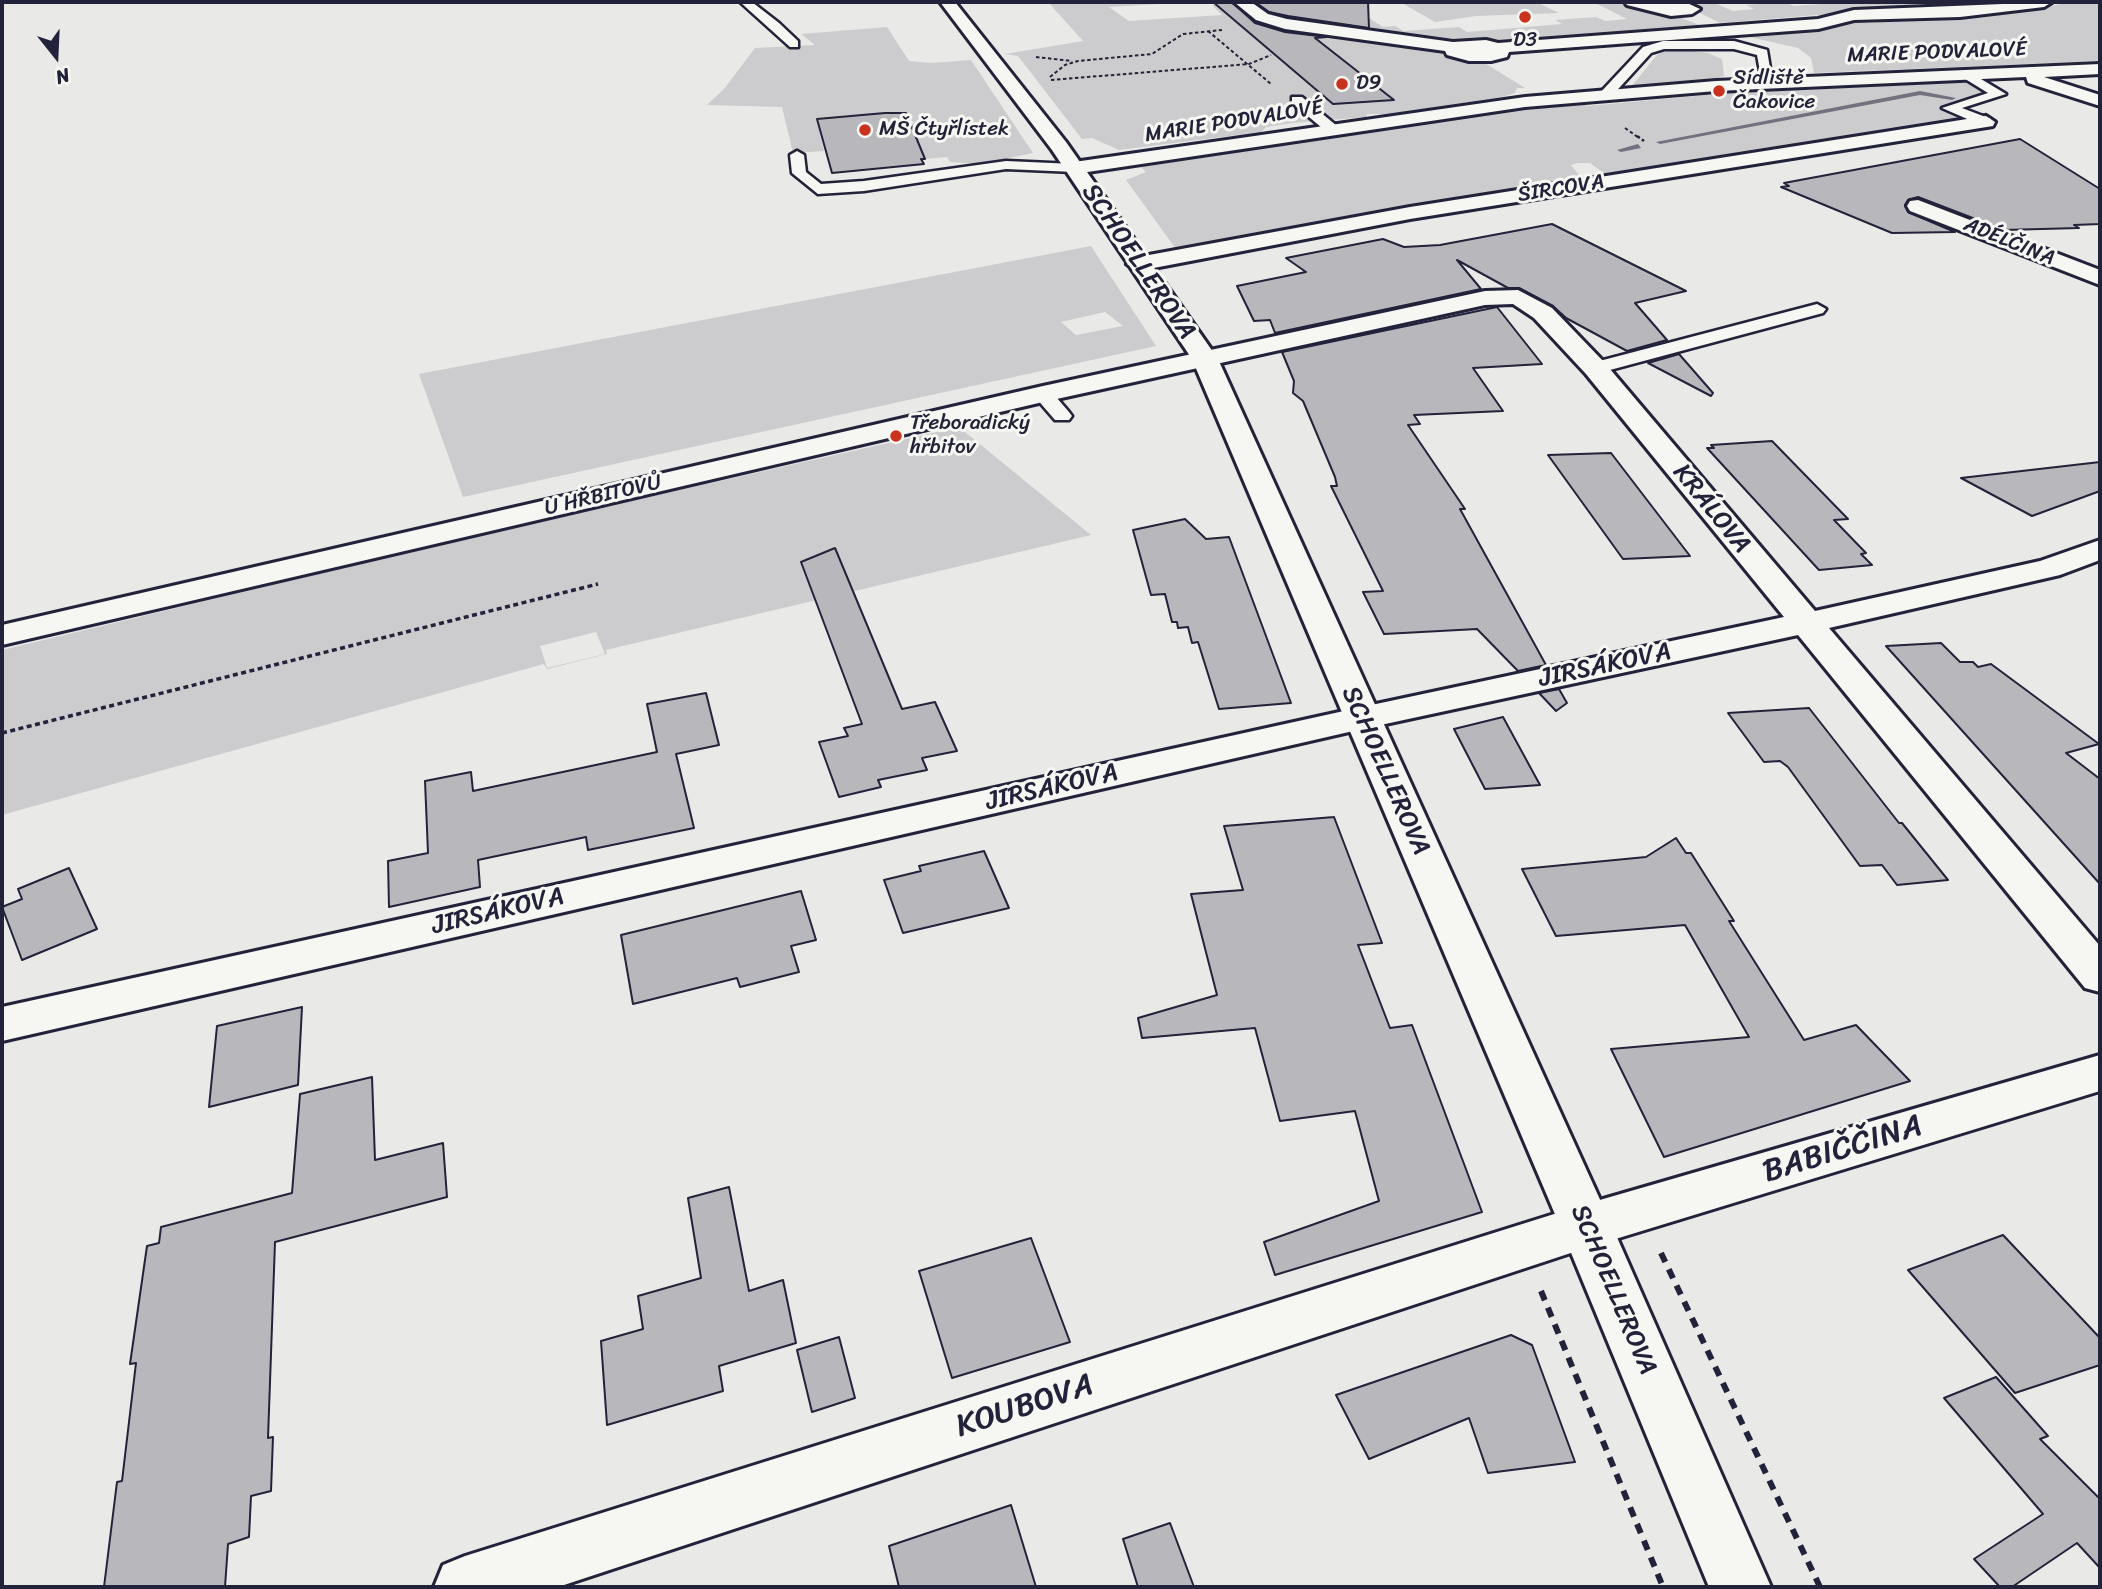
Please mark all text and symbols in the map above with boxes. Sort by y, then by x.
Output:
marker: D3 [1517,9,1533,25]
north arrow [21,21,91,91]
place label: D3 [1513,28,1537,54]
street label: MARIE PODVALOVÉ [1847,37,2027,69]
text: N [51,59,74,94]
place label: Sídliště Čakovice [1733,66,1815,116]
place label: D9 [1356,71,1381,97]
marker: D9 [1334,76,1350,92]
marker: Sídliště Čakovice [1711,83,1727,99]
street label: MARIE PODVALOVÉ [1143,95,1325,149]
place label: MŠ Čtyřlístek [879,117,1009,143]
marker: MŠ Čtyřlístek [857,122,873,138]
street label: ŠIRCOVA [1516,170,1606,208]
street label: SCHOELLEROVA [1074,178,1202,346]
street label: ADÉLČINA [1960,212,2058,272]
place label: Třeboradický hřbitov [910,411,1030,461]
marker: Třeboradický hřbitov [888,428,904,444]
street label: KRÁLOVA [1666,458,1756,560]
street label: U HŘBITOVŮ [542,470,664,522]
street label: JIRSÁKOVA [1536,637,1674,695]
street label: SCHOELLEROVA [1334,682,1436,860]
street label: JIRSÁKOVA [983,758,1121,818]
street label: JIRSÁKOVA [429,882,567,942]
street label: BABIČČINA [1759,1108,1927,1192]
street label: SCHOELLEROVA [1563,1200,1663,1380]
street label: KOUBOVA [951,1367,1099,1447]

